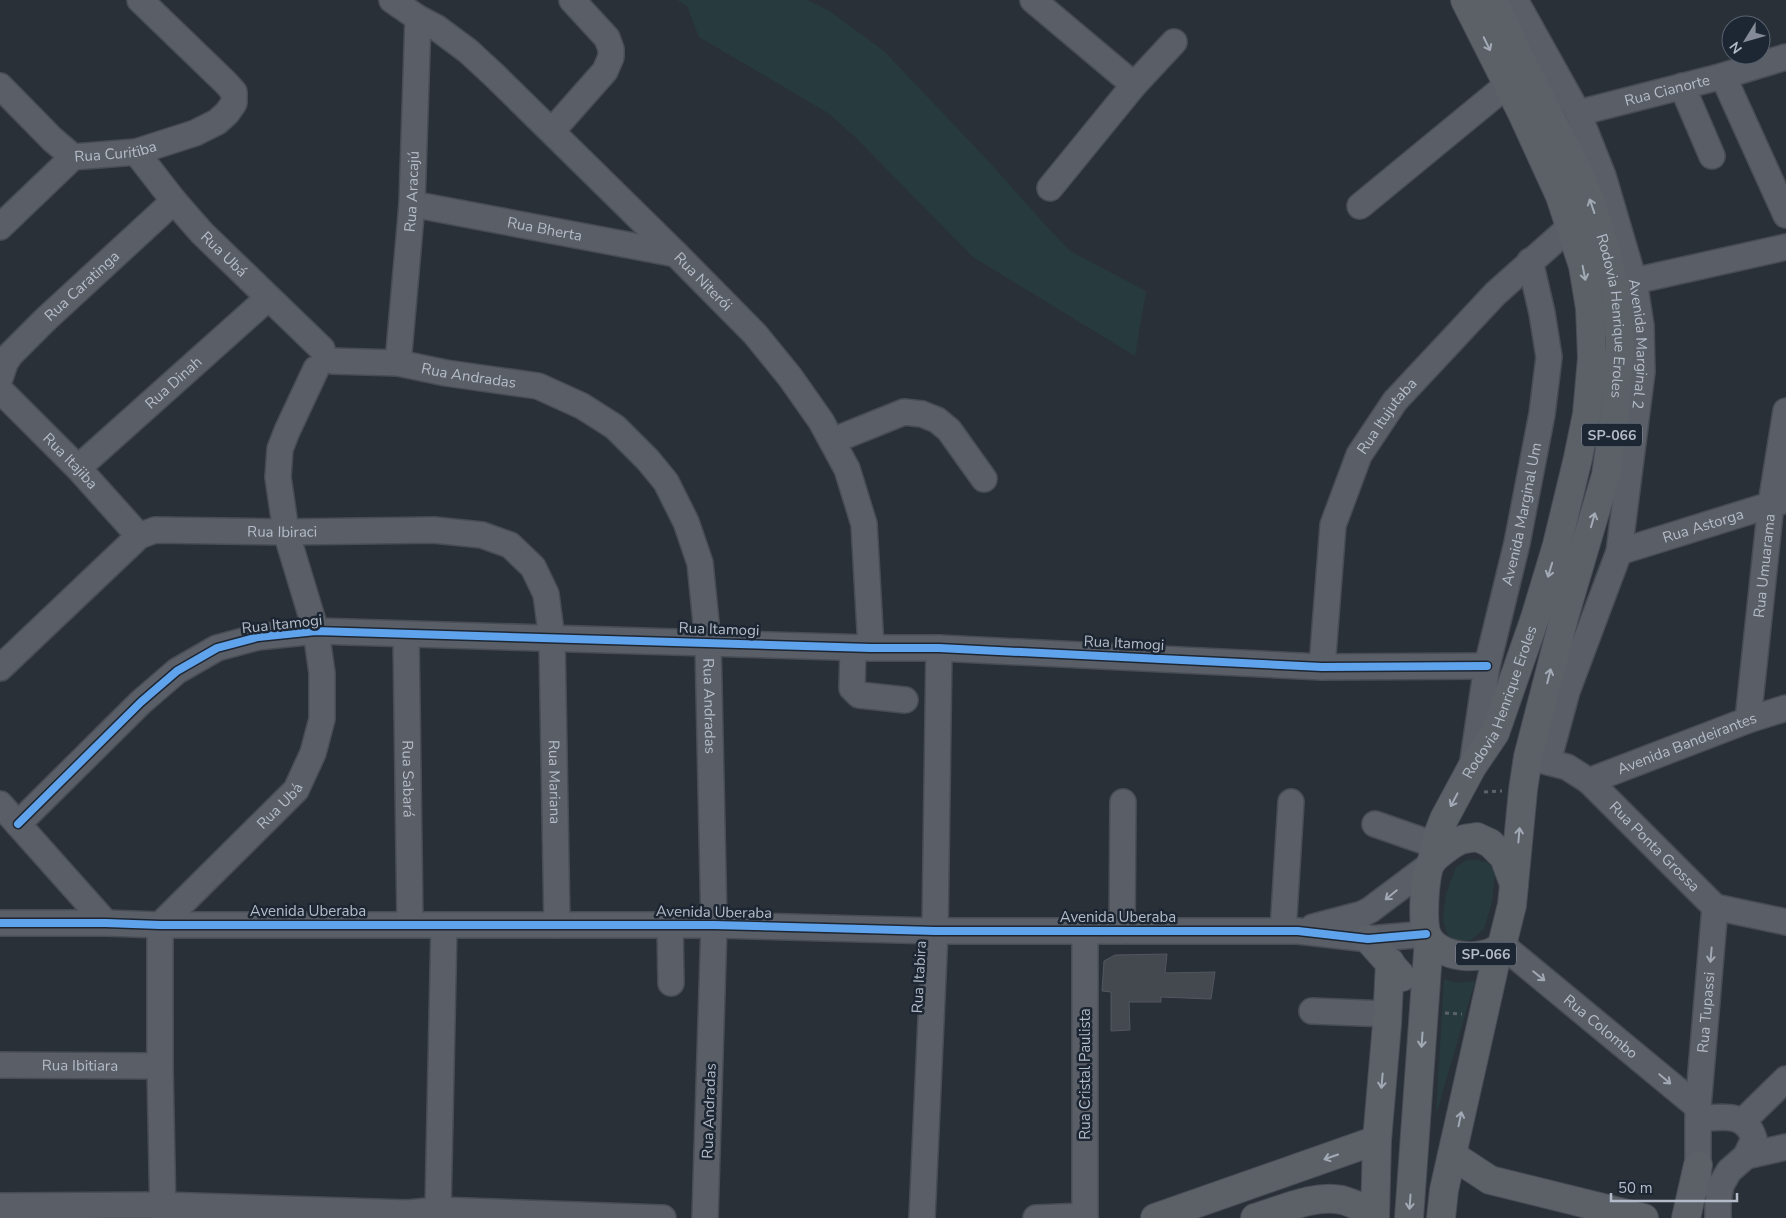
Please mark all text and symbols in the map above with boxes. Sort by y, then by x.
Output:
north arrow [1721,15,1771,65]
one-way arrow [1482,36,1492,51]
text: N [1725,38,1747,57]
street label: Rua Cianorte [1622,70,1712,111]
street label: Rua Curitiba [74,136,159,167]
street label: Rua Aracajú [400,151,424,233]
one-way arrow [1586,198,1596,214]
street label: Rua Bherta [505,212,584,246]
street label: Rua Ubá [196,227,252,281]
street label: Rodovia Henrique Eroles [1591,231,1630,399]
street label: Rua Caratinga [40,246,124,326]
street label: Rua Niterói [670,248,737,315]
one-way arrow [1580,265,1589,281]
street label: Avenida Marginal 2 [1624,277,1652,410]
street label: Rua Dinah [141,352,206,413]
street label: Rua Andradas [420,358,517,393]
street label: Rua Itujutaba [1352,374,1421,458]
road number: SP-066 [1582,424,1642,446]
street label: Rua Itajiba [39,429,102,493]
street label: Avenida Marginal Um [1497,441,1546,588]
street label: Rua Astorga [1660,504,1746,548]
one-way arrow [1589,512,1599,528]
street label: Rua Umuarama [1749,513,1780,619]
street label: Rua Ibiraci [247,521,317,542]
one-way arrow [1544,562,1554,578]
street label: Rua Itamogi [241,610,323,638]
street label: Rua Itamogi [678,618,760,640]
street label: Rodovia Henrique Eroles [1458,623,1542,782]
street label: Rua Itamogi [1083,631,1165,655]
street label: Rua Andradas [698,658,720,754]
one-way arrow [1545,669,1554,685]
street label: Avenida Bandeirantes [1614,708,1759,779]
street label: Rua Sabará [397,740,419,818]
street label: Rua Mariana [544,740,565,824]
street label: Rua Ubá [252,780,308,833]
one-way arrow [1449,792,1458,807]
street label: Rua Ponta Grossa [1605,797,1704,896]
one-way arrow [1514,828,1523,844]
one-way arrow [1385,889,1398,900]
street label: Avenida Uberaba [250,901,366,921]
street label: Avenida Uberaba [656,901,772,923]
street label: Avenida Uberaba [1060,907,1176,927]
street label: Rua Itabira [907,940,931,1014]
road number: SP-066 [1456,942,1516,966]
one-way arrow [1706,947,1715,963]
one-way arrow [1533,970,1546,981]
street label: Rua Tupassi [1693,971,1719,1054]
street label: Rua Colombo [1559,990,1642,1063]
street label: Rua Cristal Paulista [1075,1008,1095,1140]
one-way arrow [1417,1032,1426,1048]
street label: Rua Ibitiara [42,1055,118,1076]
street label: Rua Andradas [697,1063,721,1159]
one-way arrow [1377,1073,1387,1089]
one-way arrow [1658,1074,1671,1085]
one-way arrow [1456,1111,1465,1127]
one-way arrow [1324,1153,1339,1162]
scale bar [1611,1170,1737,1202]
text: 50 m [1618,1178,1653,1198]
one-way arrow [1405,1194,1415,1210]

